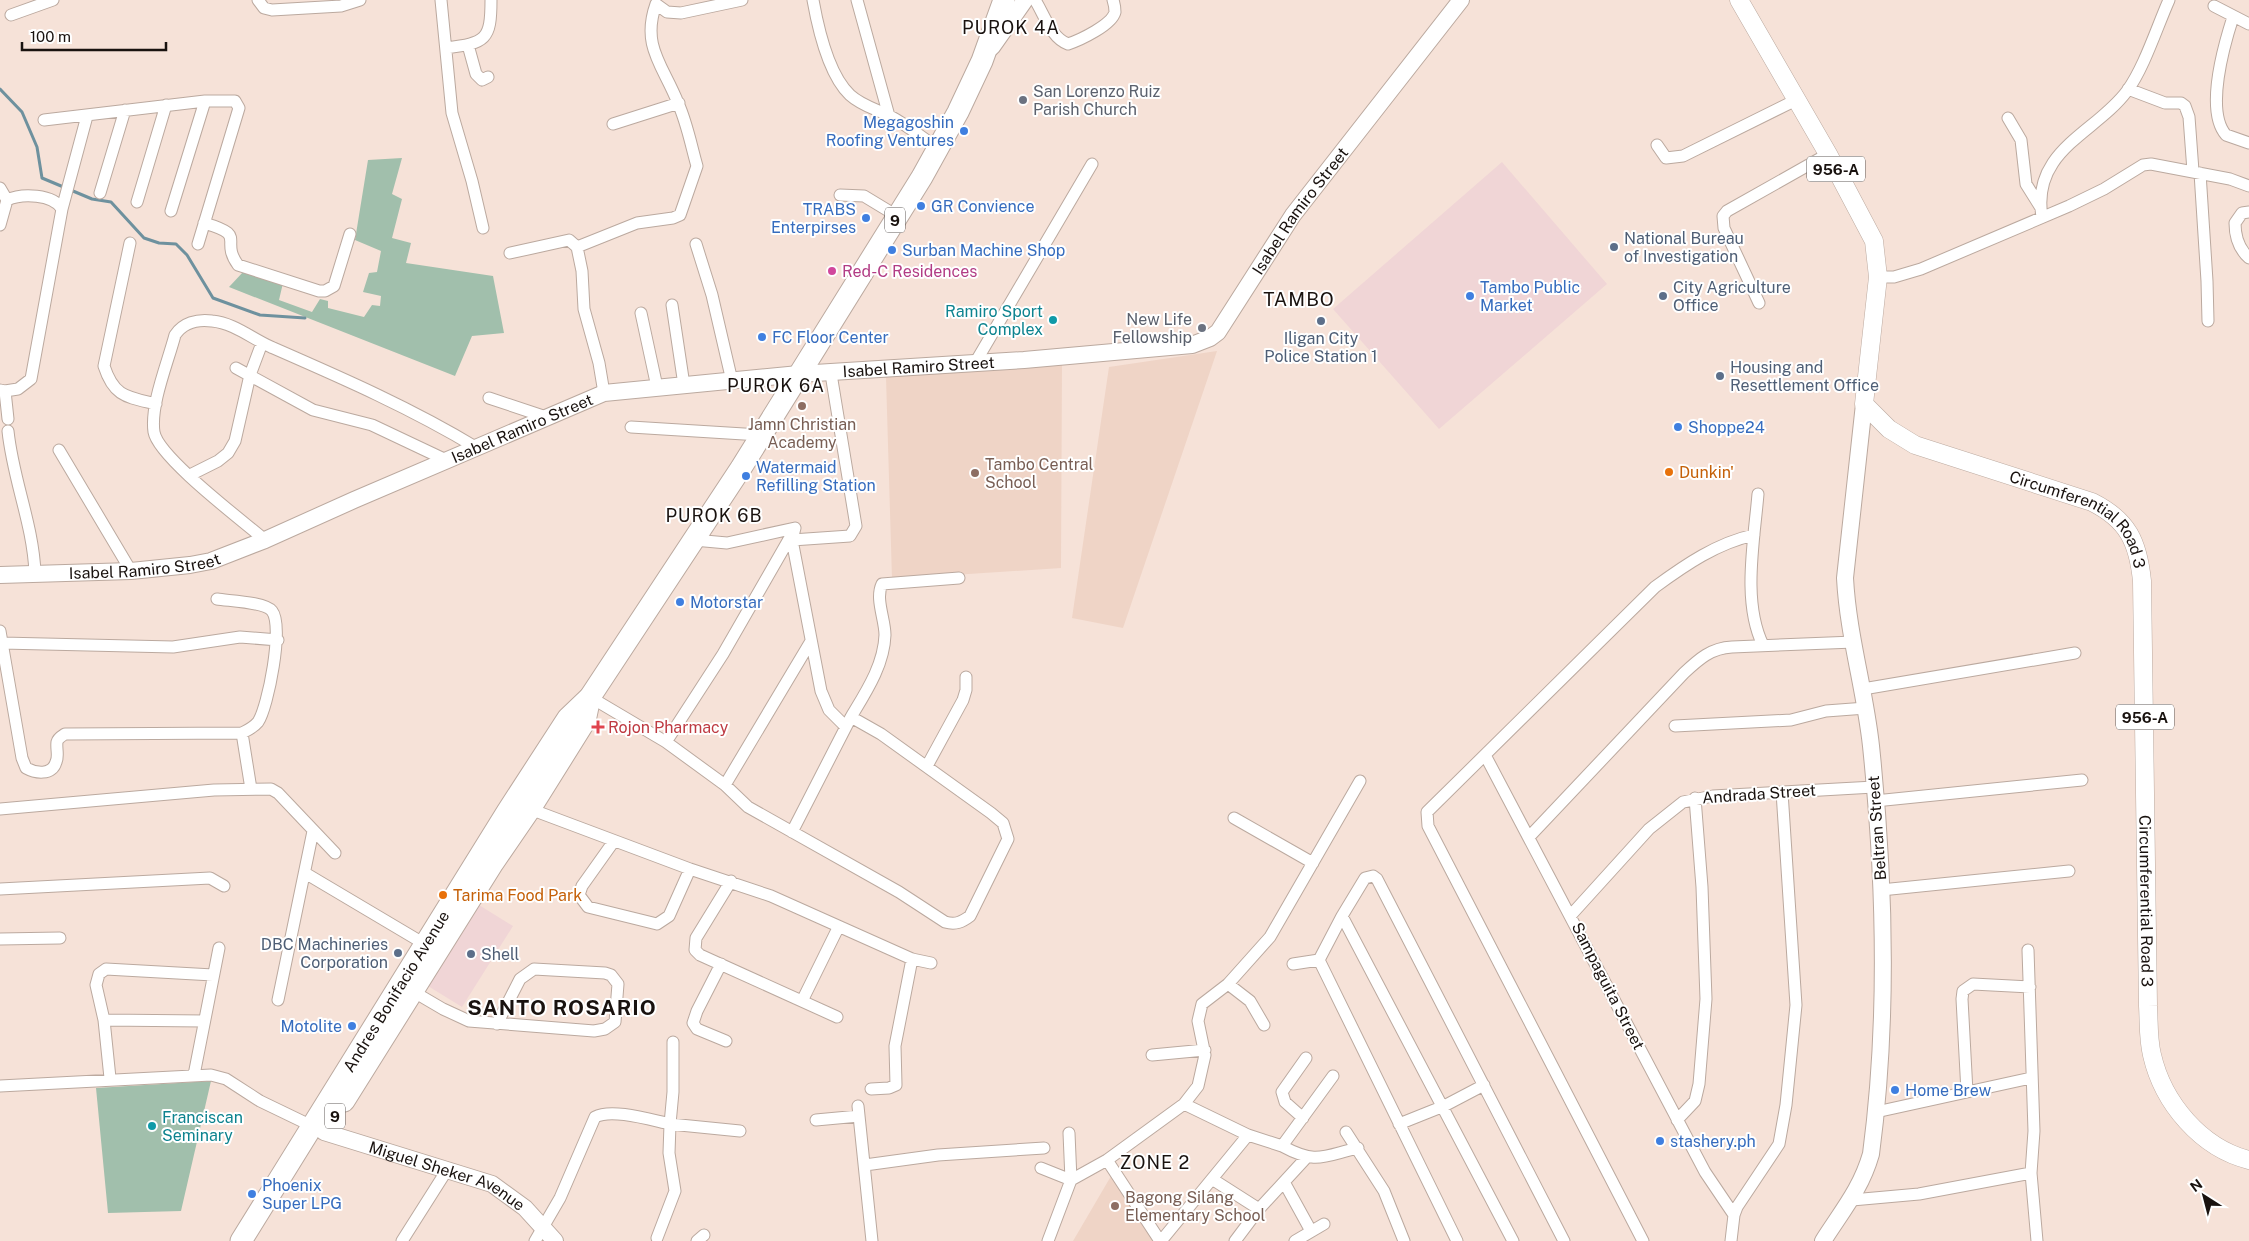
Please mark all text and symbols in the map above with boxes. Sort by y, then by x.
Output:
district label: PUROK 4A [962,17,1060,38]
scale bar [22,20,166,52]
text: 100 m [30,28,71,45]
place label: San Lorenzo Ruiz Parish Church [1033,82,1161,119]
marker: San Lorenzo Ruiz Parish Church [1017,94,1029,106]
place label: Megagoshin Roofing Ventures [826,113,954,150]
marker: Megagoshin Roofing Ventures [958,125,970,137]
street label: Isabel Ramiro Street [1248,143,1352,278]
road number: 956-A [1807,156,1865,182]
place label: GR Convience [931,197,1034,216]
place label: TRABS Enterpirses [771,200,856,237]
marker: GR Convience [915,200,927,212]
road number: 9 [885,208,905,232]
marker: TRABS Enterpirses [860,212,872,224]
place label: National Bureau of Investigation [1624,229,1744,266]
place label: Surban Machine Shop [902,241,1065,260]
marker: National Bureau of Investigation [1608,241,1620,253]
marker: Surban Machine Shop [886,244,898,256]
place label: Red-C Residences [842,262,977,281]
marker: Red-C Residences [826,265,838,277]
place label: Tambo Public Market [1480,278,1580,315]
place label: City Agriculture Office [1673,278,1791,315]
district label: TAMBO [1263,288,1335,310]
marker: Tambo Public Market [1464,290,1476,302]
marker: City Agriculture Office [1657,290,1669,302]
place label: Ramiro Sport Complex [945,302,1043,339]
place label: New Life Fellowship [1112,310,1192,347]
marker: Ramiro Sport Complex [1047,314,1059,326]
marker: Iligan City Police Station 1 [1315,315,1327,327]
marker: New Life Fellowship [1196,322,1208,334]
place label: FC Floor Center [772,328,889,347]
place label: Iligan City Police Station 1 [1264,329,1378,366]
marker: FC Floor Center [756,331,768,343]
street label: Isabel Ramiro Street [842,352,995,381]
place label: Housing and Resettlement Office [1730,358,1879,395]
marker: Housing and Resettlement Office [1714,370,1726,382]
district label: PUROK 6A [727,375,825,396]
street label: Isabel Ramiro Street [448,389,596,467]
marker: Jamn Christian Academy [796,400,808,412]
place label: Jamn Christian Academy [748,415,856,452]
place label: Shoppe24 [1688,418,1765,437]
marker: Shoppe24 [1672,421,1684,433]
place label: Tambo Central School [985,455,1094,492]
place label: Watermaid Refilling Station [756,458,876,495]
place label: Dunkin' [1679,463,1734,482]
marker: Dunkin' [1663,466,1675,478]
marker: Tambo Central School [969,467,981,479]
street label: Circumferential Road 3 [2007,467,2150,570]
marker: Watermaid Refilling Station [740,470,752,482]
district label: PUROK 6B [665,505,763,526]
street label: Isabel Ramiro Street [69,549,223,582]
place label: Motorstar [690,593,763,612]
marker: Motorstar [674,596,686,608]
road number: 956-A [2116,704,2174,730]
place label: Rojon Pharmacy [608,718,729,737]
marker: Rojon Pharmacy [592,721,604,733]
street label: Beltran Street [1864,775,1890,881]
street label: Andrada Street [1701,781,1817,807]
street label: Circumferential Road 3 [2136,815,2157,987]
place label: Tarima Food Park [453,886,582,905]
marker: Tarima Food Park [437,889,449,901]
street label: Andres Bonifacio Avenue [339,907,453,1075]
street label: Sampaguita Street [1568,919,1648,1053]
place label: DBC Machineries Corporation [261,935,388,972]
place label: Shell [481,945,520,964]
marker: DBC Machineries Corporation [392,947,404,959]
marker: Shell [465,948,477,960]
district label: SANTO ROSARIO [467,995,657,1020]
place label: Motolite [280,1017,342,1036]
marker: Motolite [346,1020,358,1032]
place label: Home Brew [1905,1081,1992,1100]
marker: Home Brew [1889,1084,1901,1096]
road number: 9 [325,1104,345,1128]
place label: Franciscan Seminary [162,1108,243,1145]
marker: Franciscan Seminary [146,1120,158,1132]
place label: stashery.ph [1670,1132,1756,1151]
marker: stashery.ph [1654,1135,1666,1147]
street label: Miguel Sheker Avenue [367,1137,529,1214]
district label: ZONE 2 [1120,1152,1190,1173]
north arrow [2179,1171,2229,1221]
place label: Phoenix Super LPG [262,1176,342,1213]
text: N [2187,1176,2205,1195]
marker: Phoenix Super LPG [246,1188,258,1200]
place label: Bagong Silang Elementary School [1125,1188,1266,1225]
marker: Bagong Silang Elementary School [1109,1200,1121,1212]

